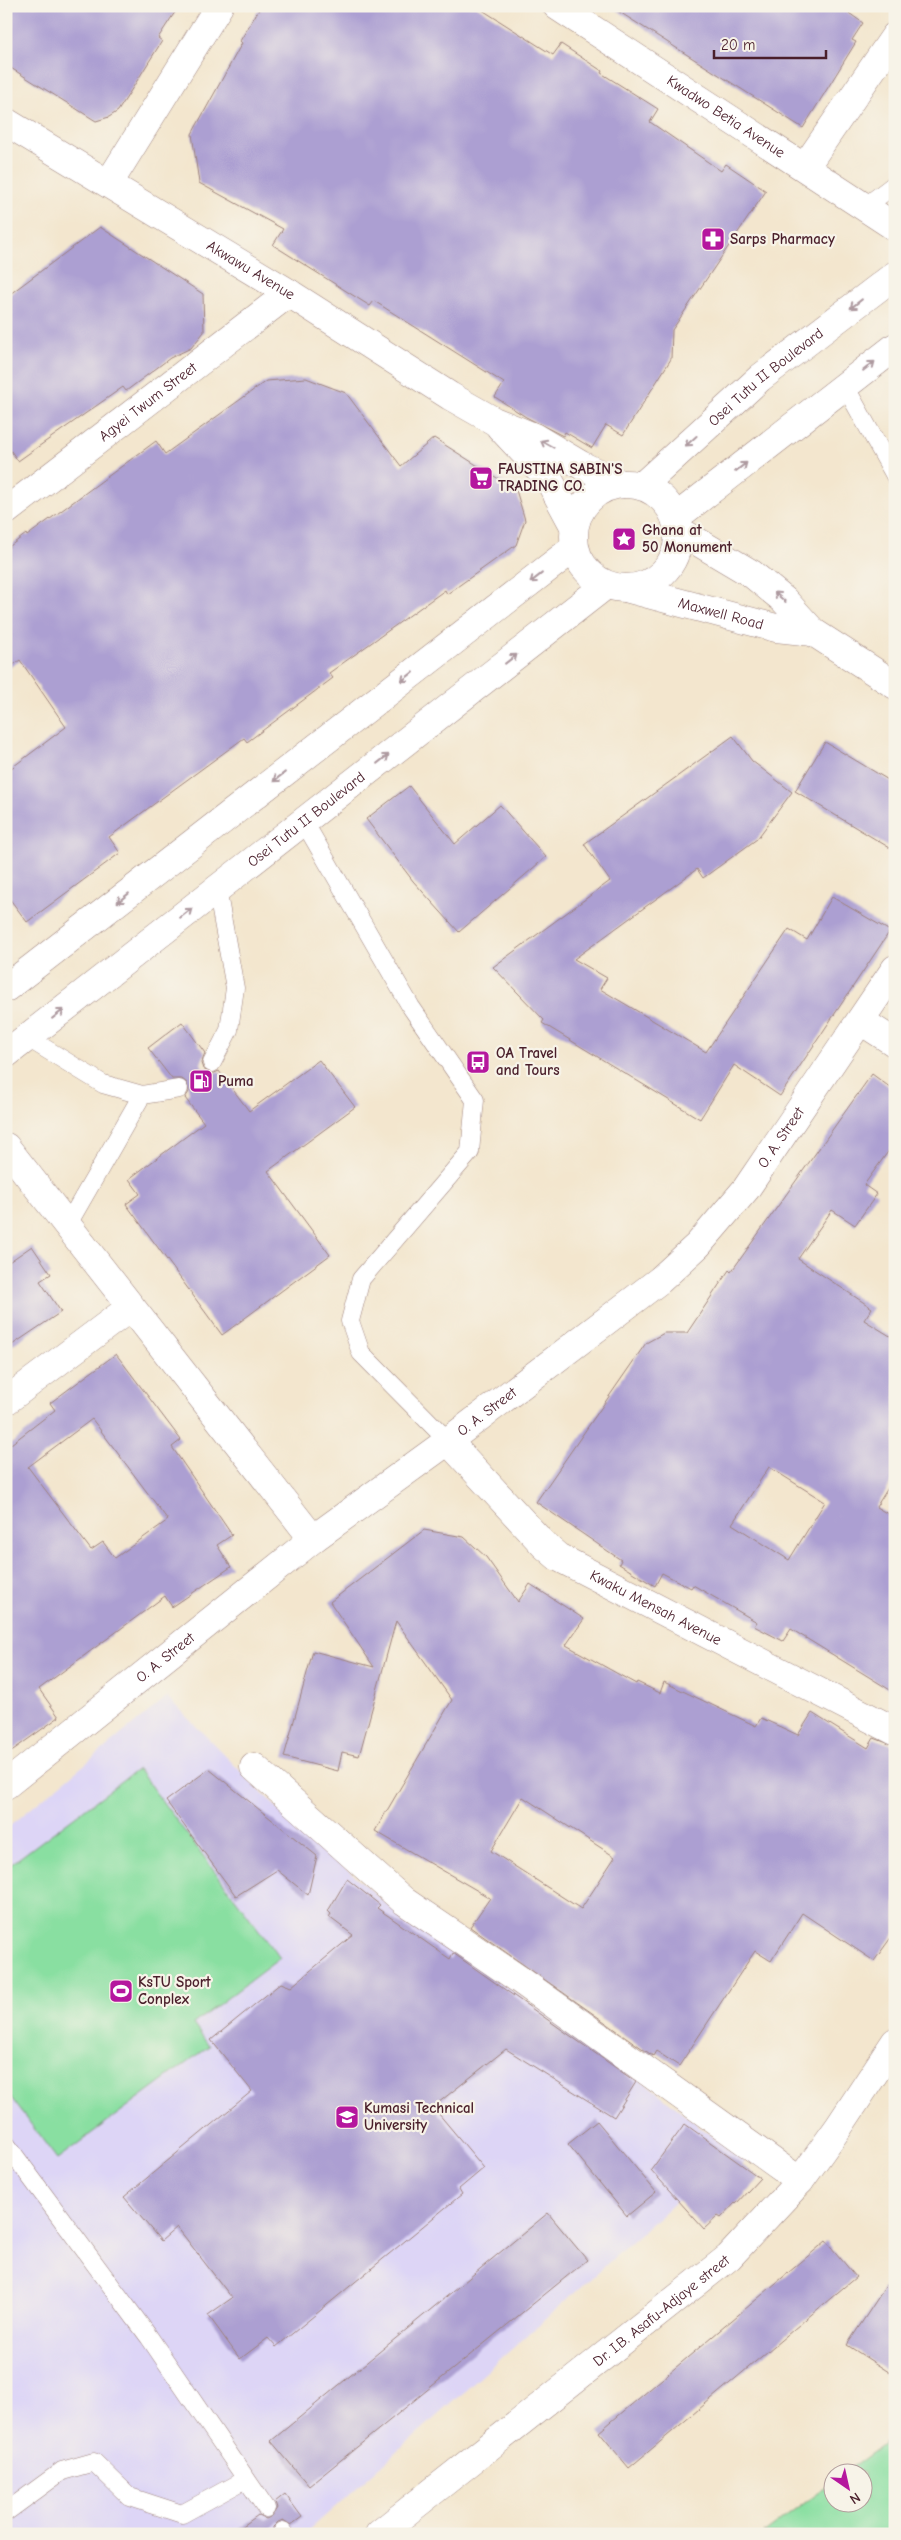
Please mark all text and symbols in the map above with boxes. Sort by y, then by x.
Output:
scale bar [714,28,826,60]
text: 20 m [721,36,755,54]
street label: Kwadwo Betia Avenue [664,71,789,162]
pharmacy icon: Sarps Pharmacy [700,226,726,252]
place label: Sarps Pharmacy [730,230,835,248]
street label: Akwawu Avenue [203,236,299,304]
one-way arrow [850,299,863,310]
street label: Osei Tutu II Boulevard [705,324,827,430]
street label: Agyei Twum Street [95,358,201,445]
one-way arrow [862,361,875,372]
one-way arrow [684,435,697,447]
one-way arrow [541,439,555,449]
place label: FAUSTINA SABIN'S TRADING CO. [498,460,622,495]
one-way arrow [734,461,747,472]
supermarket icon: FAUSTINA SABIN'S TRADING CO. [468,465,494,491]
place label: Ghana at 50 Monument [642,521,733,556]
place icon: Ghana at 50 Monument [611,526,637,552]
one-way arrow [530,572,543,583]
one-way arrow [773,591,786,603]
street label: Maxwell Road [676,593,766,633]
one-way arrow [504,654,518,664]
one-way arrow [401,672,414,683]
one-way arrow [376,753,389,764]
street label: Osei Tutu II Boulevard [244,768,368,871]
one-way arrow [273,771,286,782]
one-way arrow [117,892,130,903]
one-way arrow [179,908,192,919]
one-way arrow [51,1008,64,1019]
place label: OA Travel and Tours [496,1044,560,1079]
bus stop icon: OA Travel and Tours [465,1049,491,1075]
fuel station icon: Puma [188,1068,214,1094]
place label: Puma [218,1072,254,1090]
street label: O. A. Street [754,1103,808,1172]
street label: O. A. Street [454,1383,521,1440]
street label: Kwaku Mensah Avenue [587,1566,725,1649]
street label: O. A. Street [132,1628,199,1686]
place label: KsTU Sport Conplex [138,1973,212,2008]
sports icon: KsTU Sport Conplex [108,1978,134,2004]
place label: Kumasi Technical University [364,2099,474,2134]
school or university icon: Kumasi Technical University [334,2104,360,2130]
street label: Dr. I.B. Asafu-Adjaye street [589,2251,734,2370]
north arrow [824,2462,874,2512]
text: N [846,2489,864,2508]

